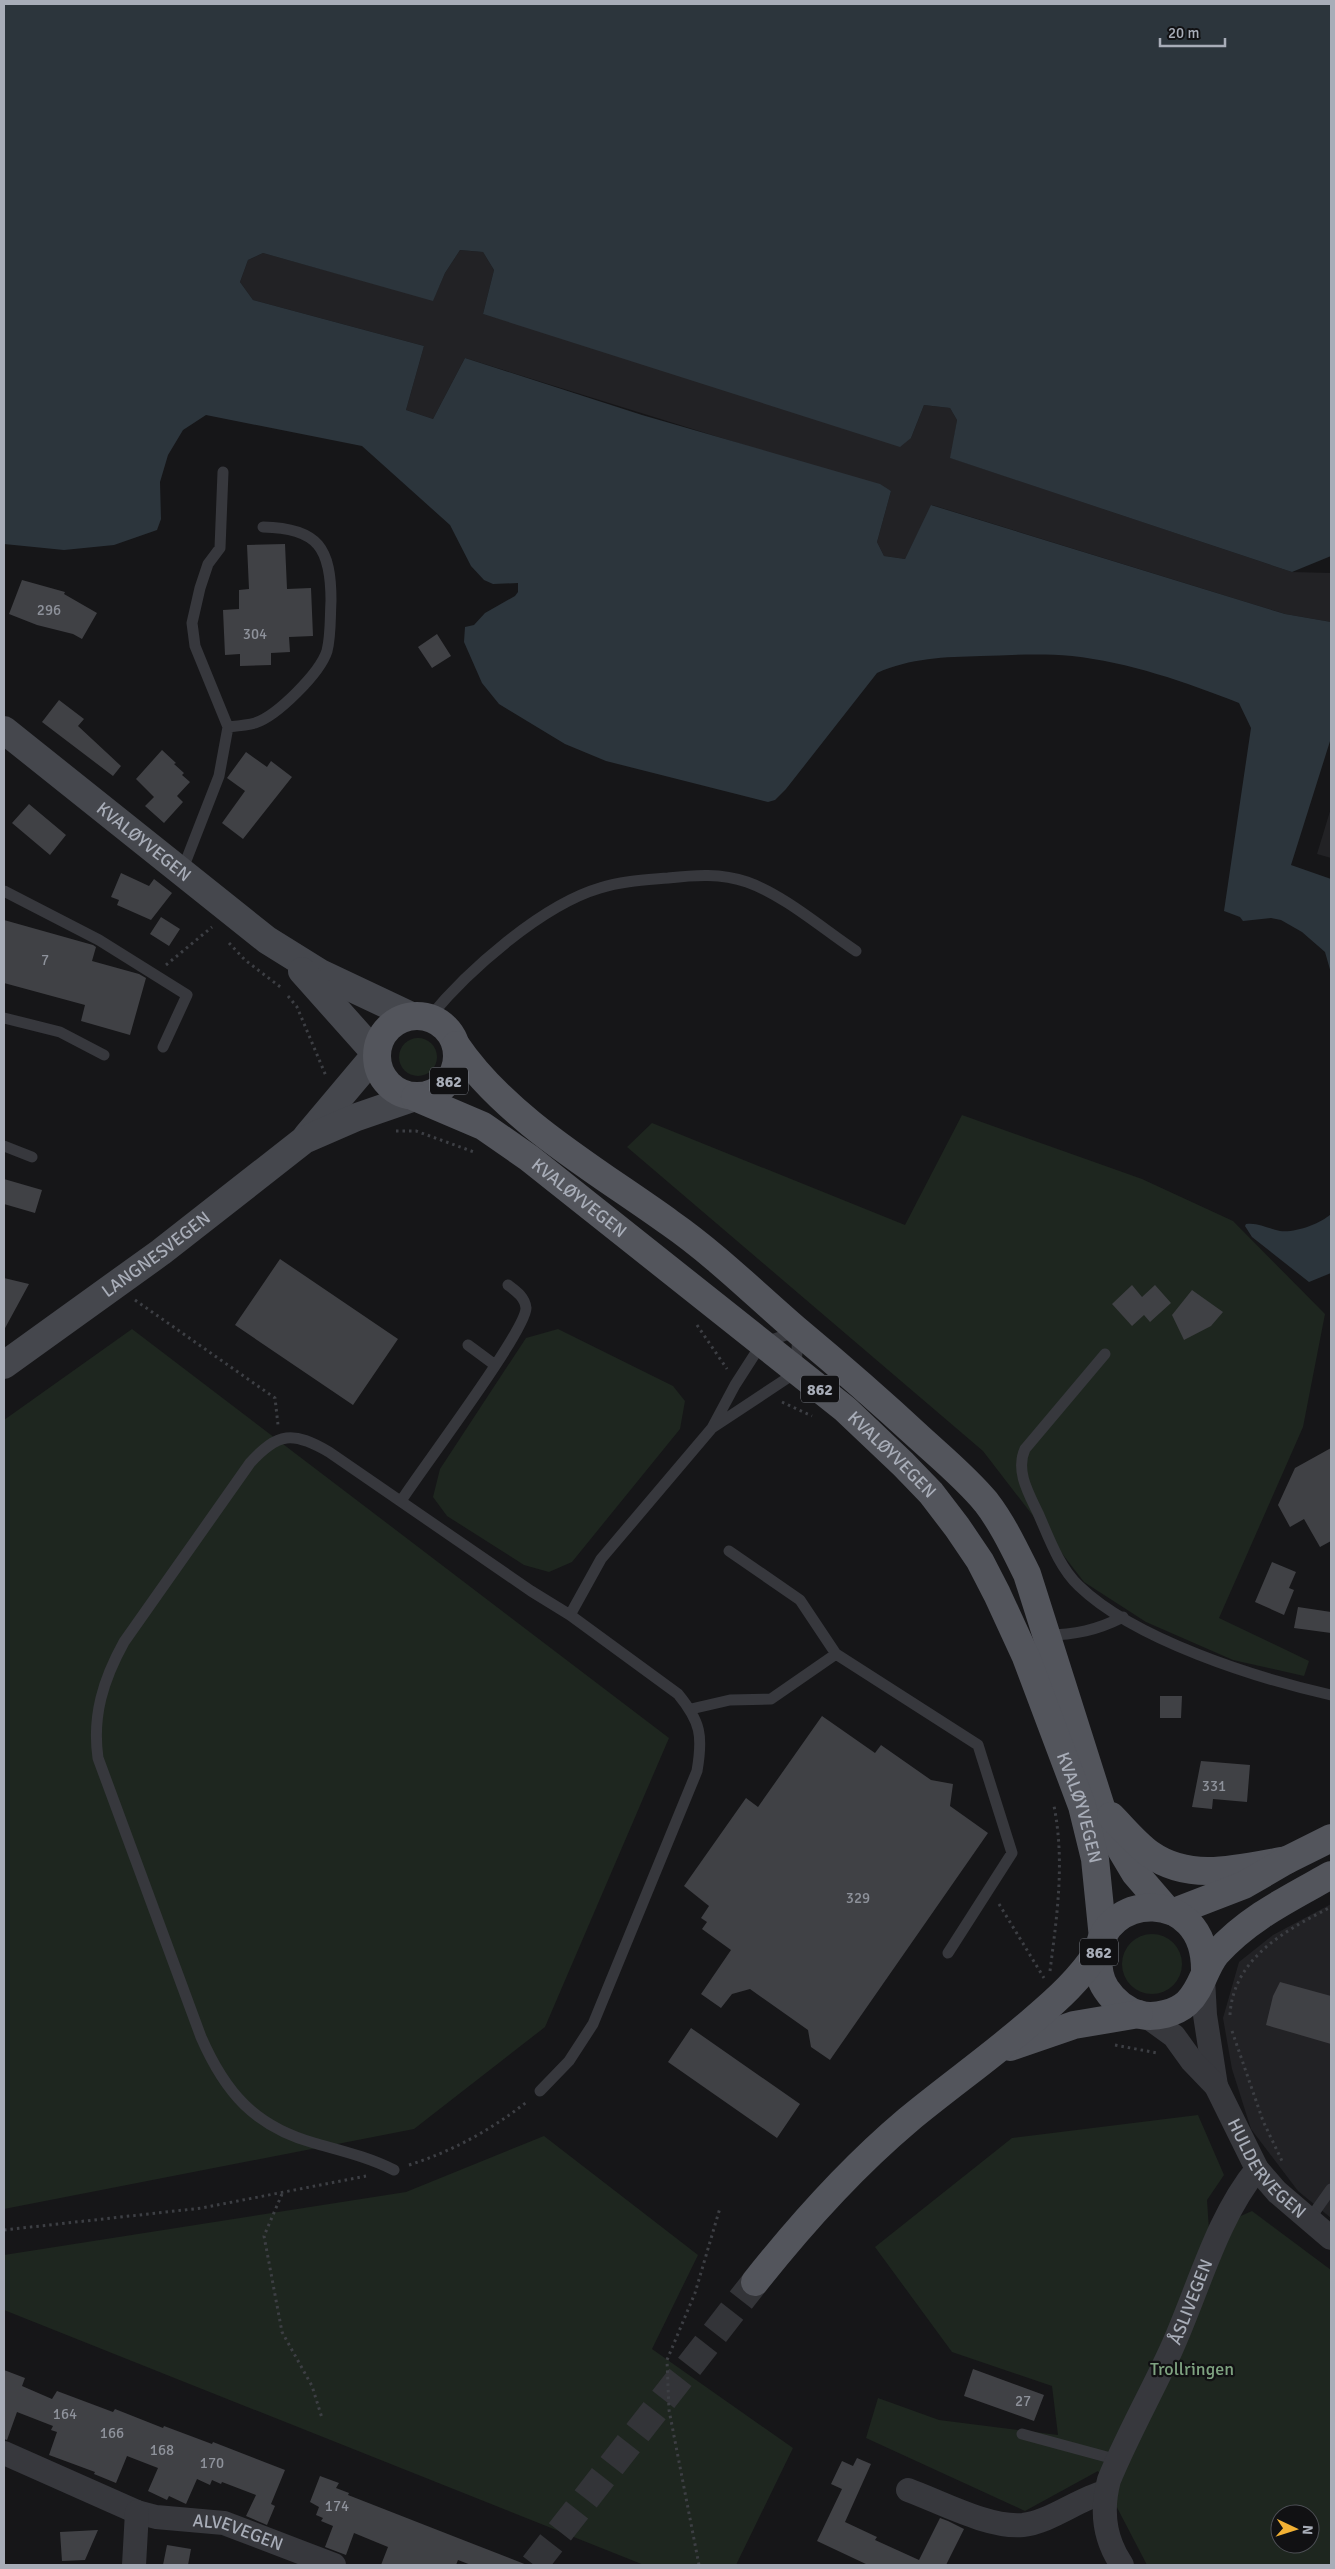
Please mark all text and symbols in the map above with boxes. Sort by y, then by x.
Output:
scale bar [1160,15,1225,47]
text: 20 m [1168,24,1199,42]
house number: 296 [37,601,61,619]
house number: 304 [243,625,267,643]
street label: KVALØYVEGEN [92,797,196,886]
house number: 7 [41,951,49,969]
road number: 862 [430,1068,468,1094]
street label: KVALØYVEGEN [527,1153,631,1242]
street label: LANGNESVEGEN [97,1207,215,1302]
road number: 862 [801,1376,839,1402]
street label: KVALØYVEGEN [843,1406,941,1503]
street label: KVALØYVEGEN [1052,1749,1107,1865]
house number: 331 [1202,1777,1226,1795]
house number: 329 [846,1889,870,1907]
road number: 862 [1080,1938,1118,1965]
street label: HULDERVEGEN [1223,2115,1311,2223]
street label: ÅSLIVEGEN [1164,2256,1217,2348]
park label: Trollringen [1150,2358,1234,2380]
house number: 27 [1015,2392,1031,2410]
house number: 164 [53,2405,77,2423]
house number: 166 [100,2424,124,2442]
house number: 168 [150,2441,174,2459]
house number: 170 [200,2454,224,2472]
house number: 174 [325,2497,349,2515]
north arrow [1270,2504,1320,2554]
street label: ALVEVEGEN [192,2509,286,2556]
text: N [1299,2524,1316,2535]

